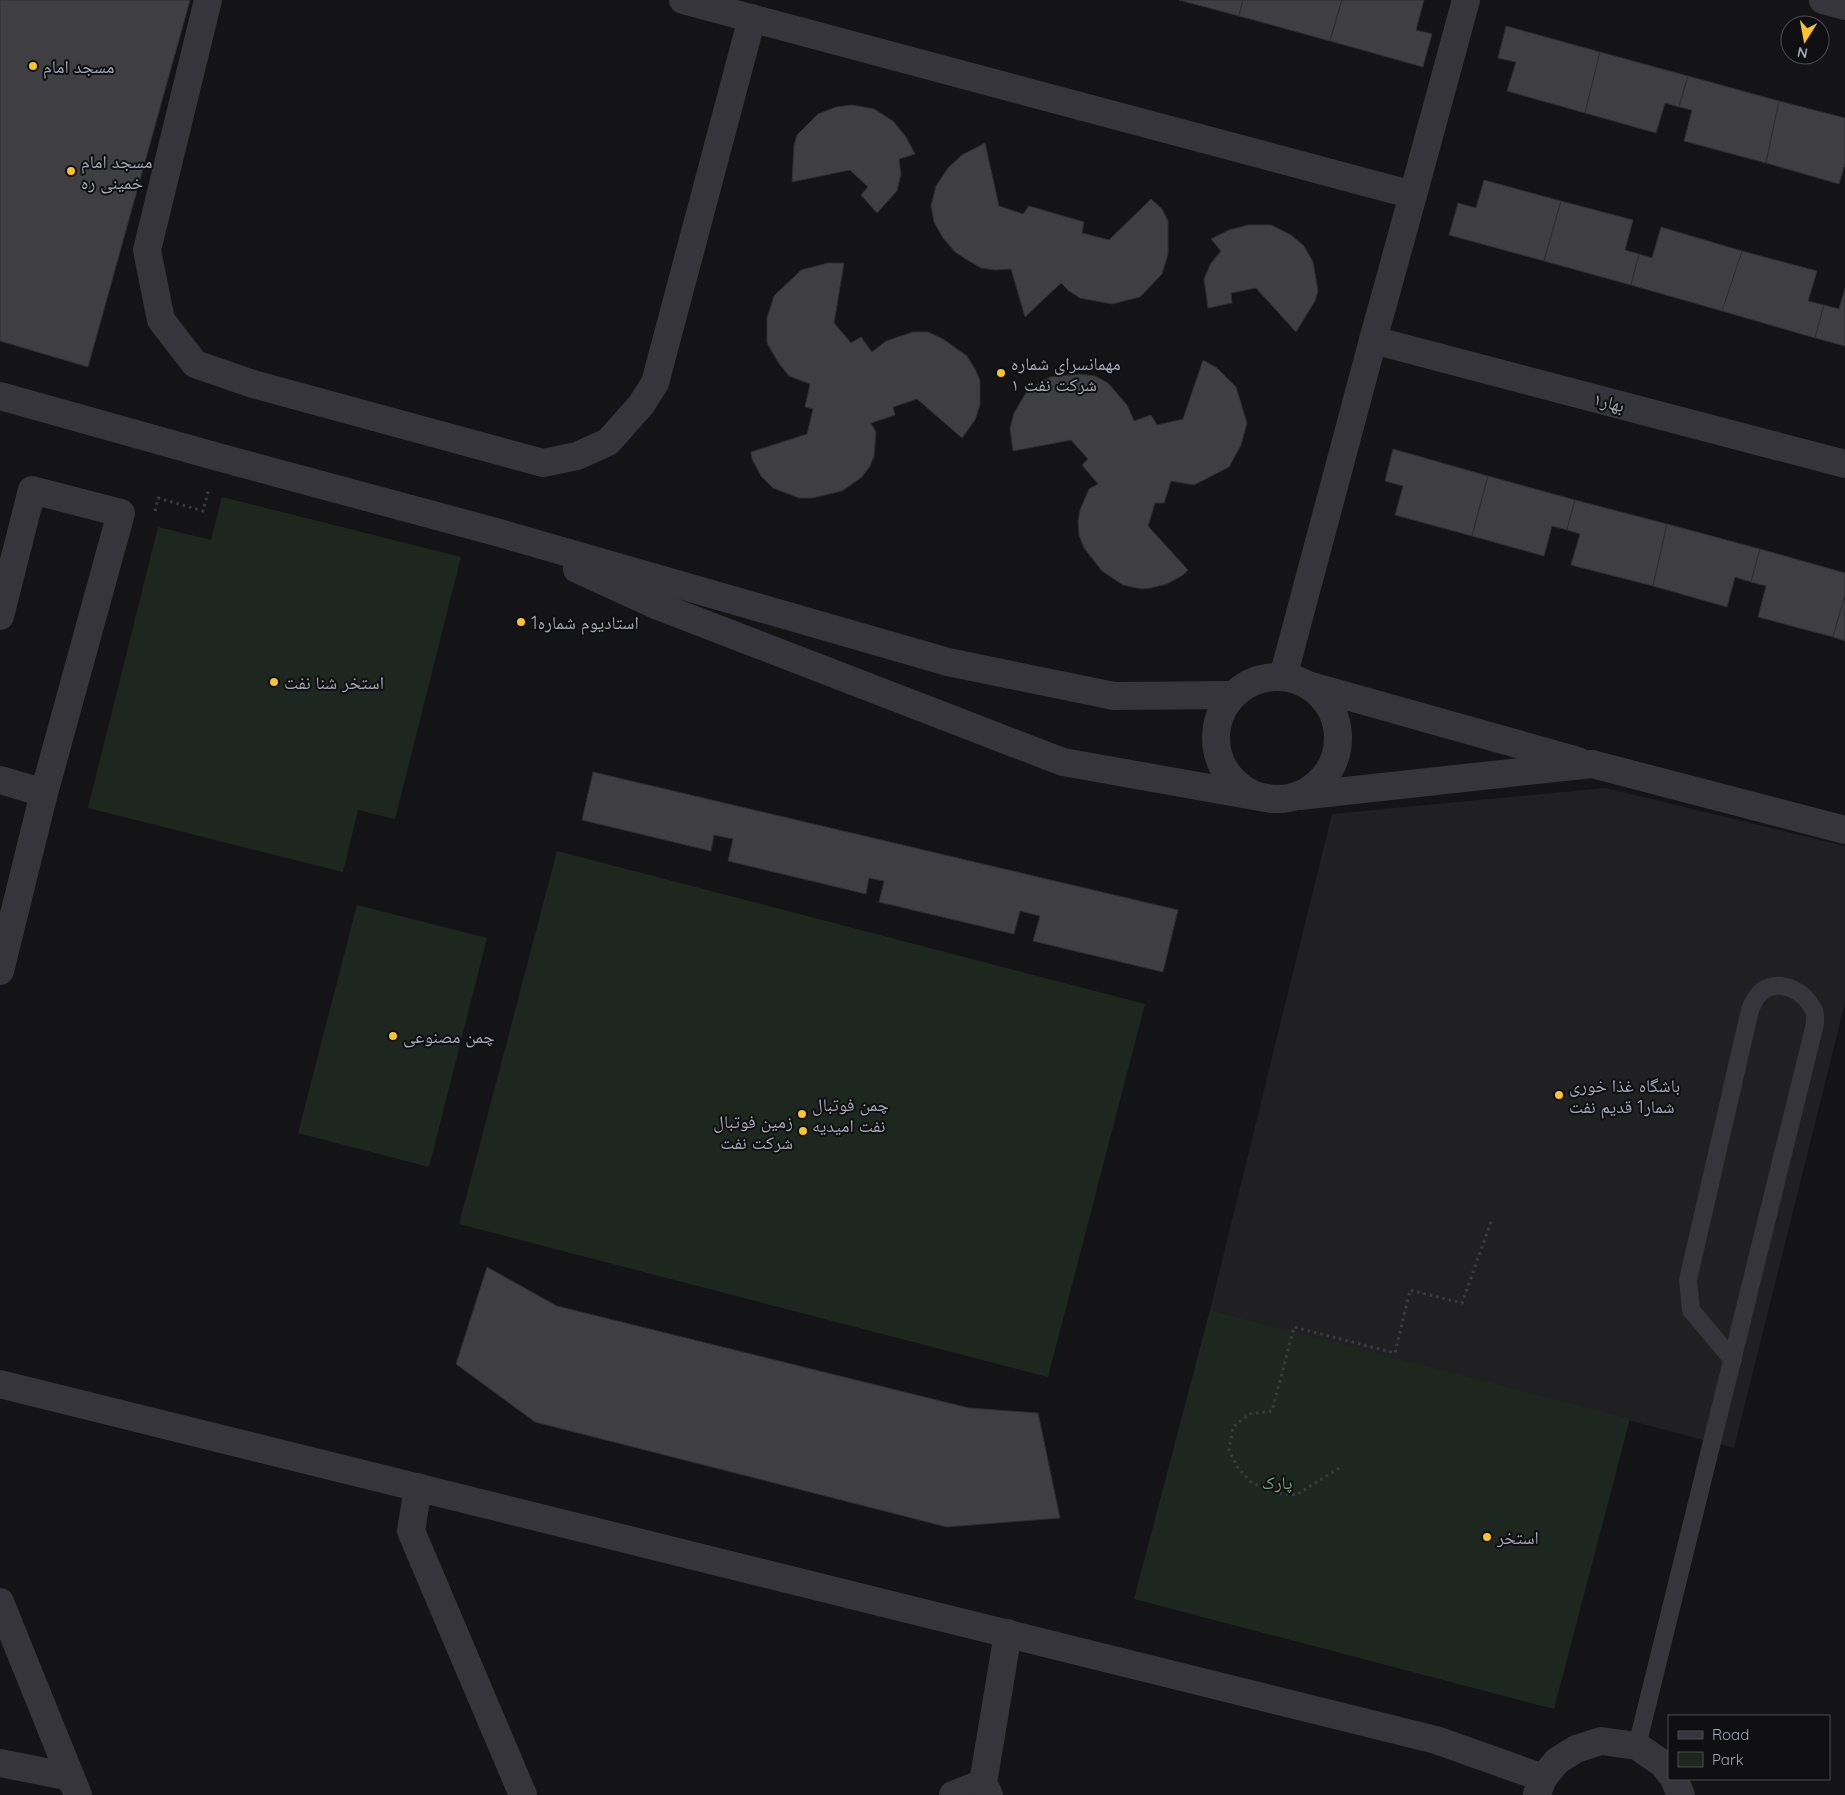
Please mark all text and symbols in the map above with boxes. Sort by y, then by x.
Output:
north arrow [1780,15,1830,65]
text: N [1796,43,1809,63]
place label: مسجد امام [43,55,114,79]
marker: مسجد امام [27,60,39,72]
place label: مسجد امام خمینی ره [81,150,152,194]
marker: مسجد امام خمینی ره [65,165,77,177]
place label: مهمانسرای شماره ۱ شرکت نفت [1011,352,1121,396]
marker: مهمانسرای شماره ۱ شرکت نفت [995,367,1007,379]
street label: بهار۱ [1591,387,1627,417]
place label: استادیوم شماره1 [531,611,639,635]
marker: استادیوم شماره1 [515,616,527,628]
place label: استخر شنا نفت [284,671,384,694]
marker: استخر شنا نفت [268,676,280,688]
place label: چمن مصنوعی [403,1025,495,1048]
marker: چمن مصنوعی [387,1030,399,1042]
place label: باشگاه غذا خوری شمار1 قدیم نفت [1569,1074,1680,1119]
marker: باشگاه غذا خوری شمار1 قدیم نفت [1553,1089,1565,1101]
place label: چمن فوتبال نفت امیدیه [812,1093,889,1137]
marker: چمن فوتبال نفت امیدیه [796,1108,808,1120]
place label: زمین فوتبال شرکت نفت [713,1110,793,1154]
marker: زمین فوتبال شرکت نفت [797,1125,809,1137]
park label: پارک [1262,1471,1292,1494]
place label: استخر [1496,1526,1539,1549]
marker: استخر [1481,1531,1493,1543]
legend [1668,1715,1830,1780]
text: Road [1712,1725,1749,1744]
text: Park [1712,1750,1744,1769]

